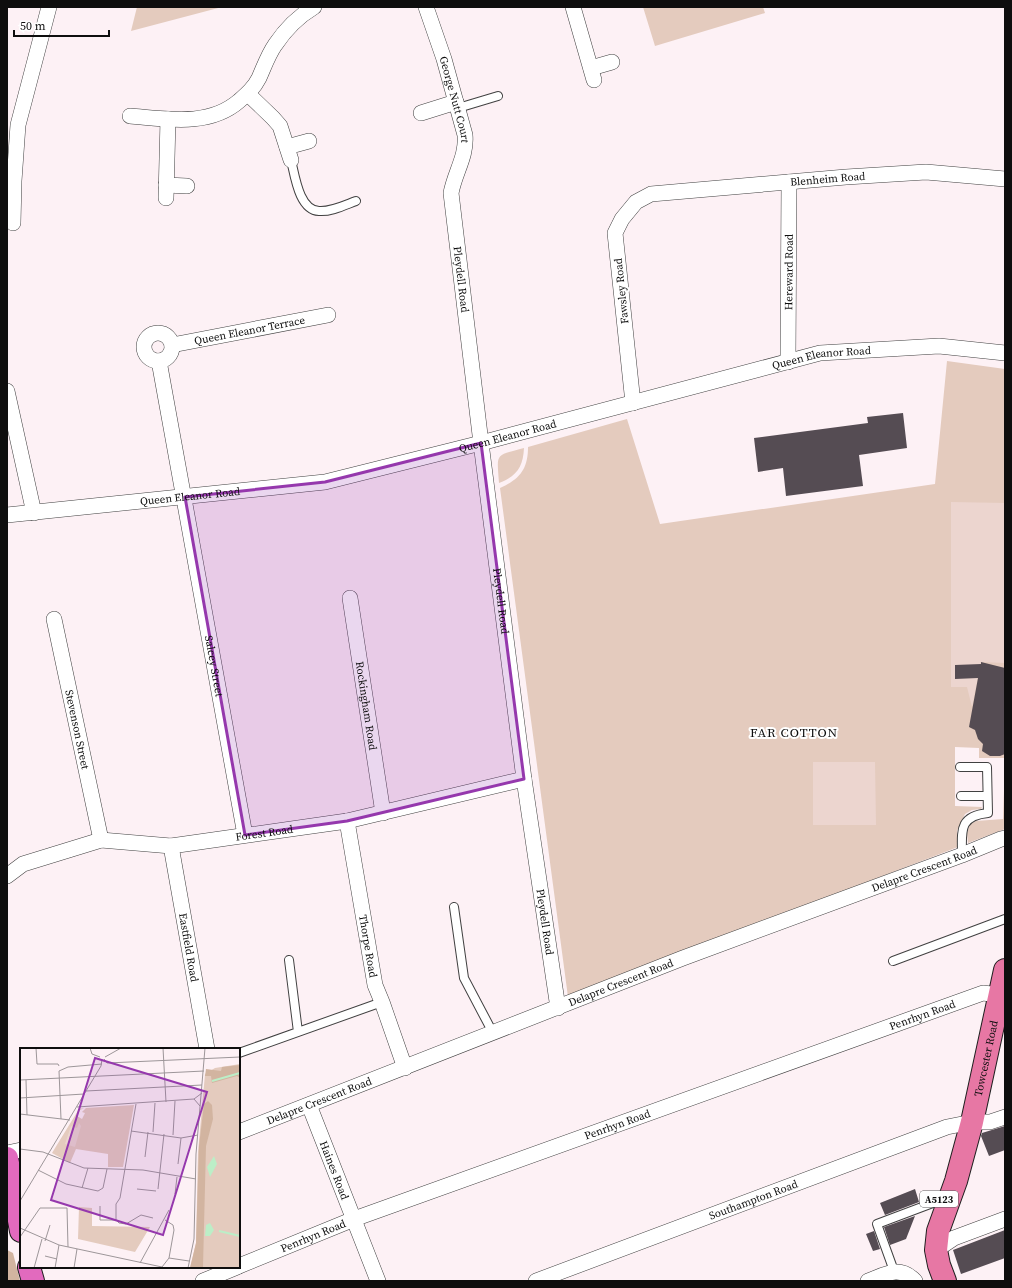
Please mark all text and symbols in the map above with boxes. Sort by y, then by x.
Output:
scale bar [14,12,109,38]
text: 50 m [20,18,46,34]
street label: George Nutt Court [436,54,472,143]
street label: Blenheim Road [790,169,867,190]
street label: Hereward Road [781,233,797,310]
street label: Pleydell Road [449,246,472,314]
street label: Fawsley Road [611,257,632,325]
street label: Queen Eleanor Terrace [193,313,307,349]
street label: Queen Eleanor Road [770,343,872,373]
street label: Queen Eleanor Road [457,416,559,456]
street label: Queen Eleanor Road [139,484,242,509]
street label: Pleydell Road [489,567,512,636]
street label: Salcey Street [201,634,227,698]
street label: Rockingham Road [352,660,380,752]
street label: Stevenson Street [61,689,93,771]
district label: FAR COTTON [750,724,838,741]
street label: Forest Road [234,822,295,845]
street label: Delapre Crescent Road [869,842,980,896]
street label: Pleydell Road [532,888,557,957]
street label: Eastfield Road [175,912,202,984]
street label: Thorpe Road [355,914,381,980]
street label: Delapre Crescent Road [566,955,676,1010]
street label: Penrhyn Road [887,996,958,1034]
street label: Towcester Road [971,1018,1002,1098]
inset map [20,1048,240,1268]
street label: Delapre Crescent Road [265,1073,375,1128]
street label: Penrhyn Road [582,1106,653,1144]
street label: Haines Road [316,1139,353,1203]
street label: Southampton Road [707,1176,801,1224]
road number: A5123 [920,1191,958,1207]
street label: Penrhyn Road [278,1216,349,1256]

